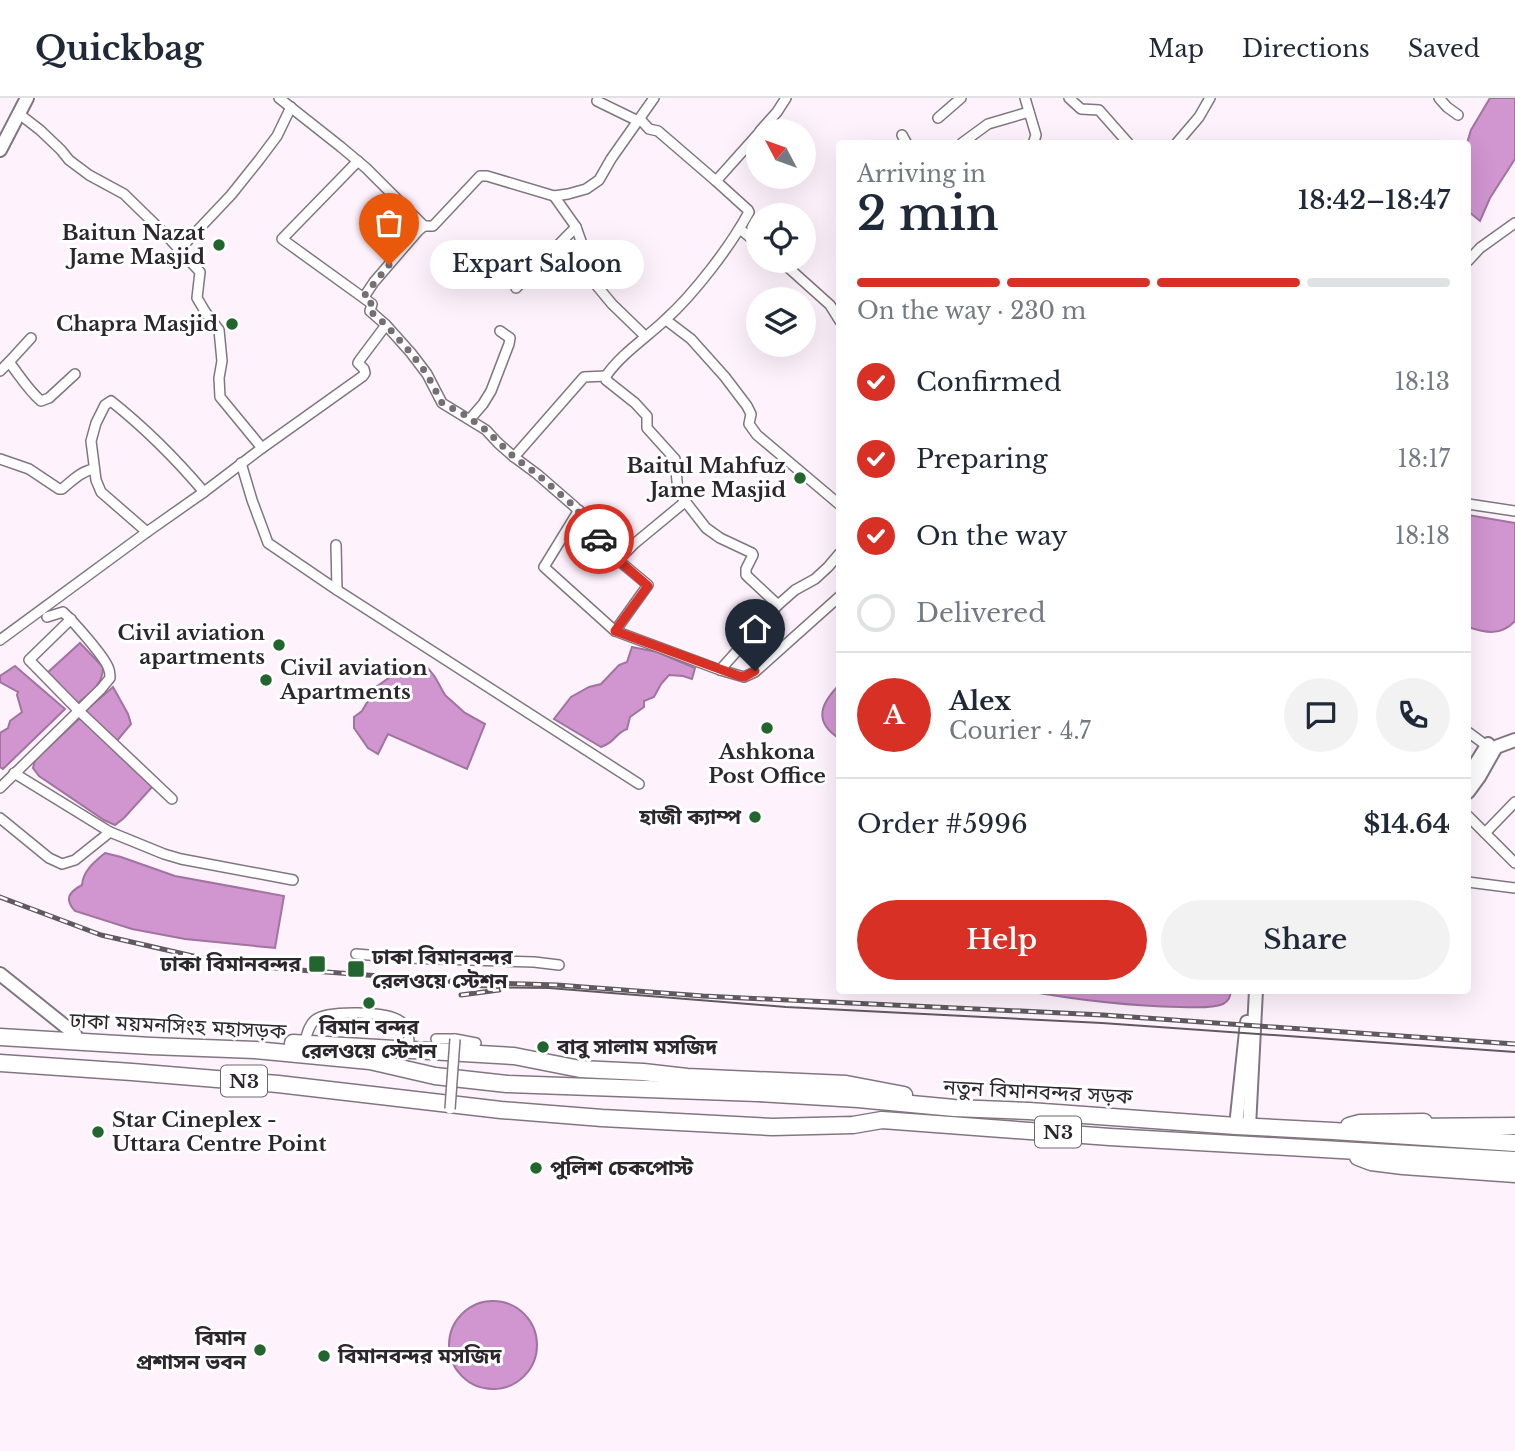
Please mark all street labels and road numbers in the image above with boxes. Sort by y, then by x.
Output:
street label: ঢাকা ময়মনসিংহ মহাসড়ক [68,1007,288,1045]
road number: N3 [221,1065,267,1096]
street label: নতুন বিমানবন্দর সড়ক [942,1074,1134,1110]
road number: N3 [1035,1116,1081,1148]

